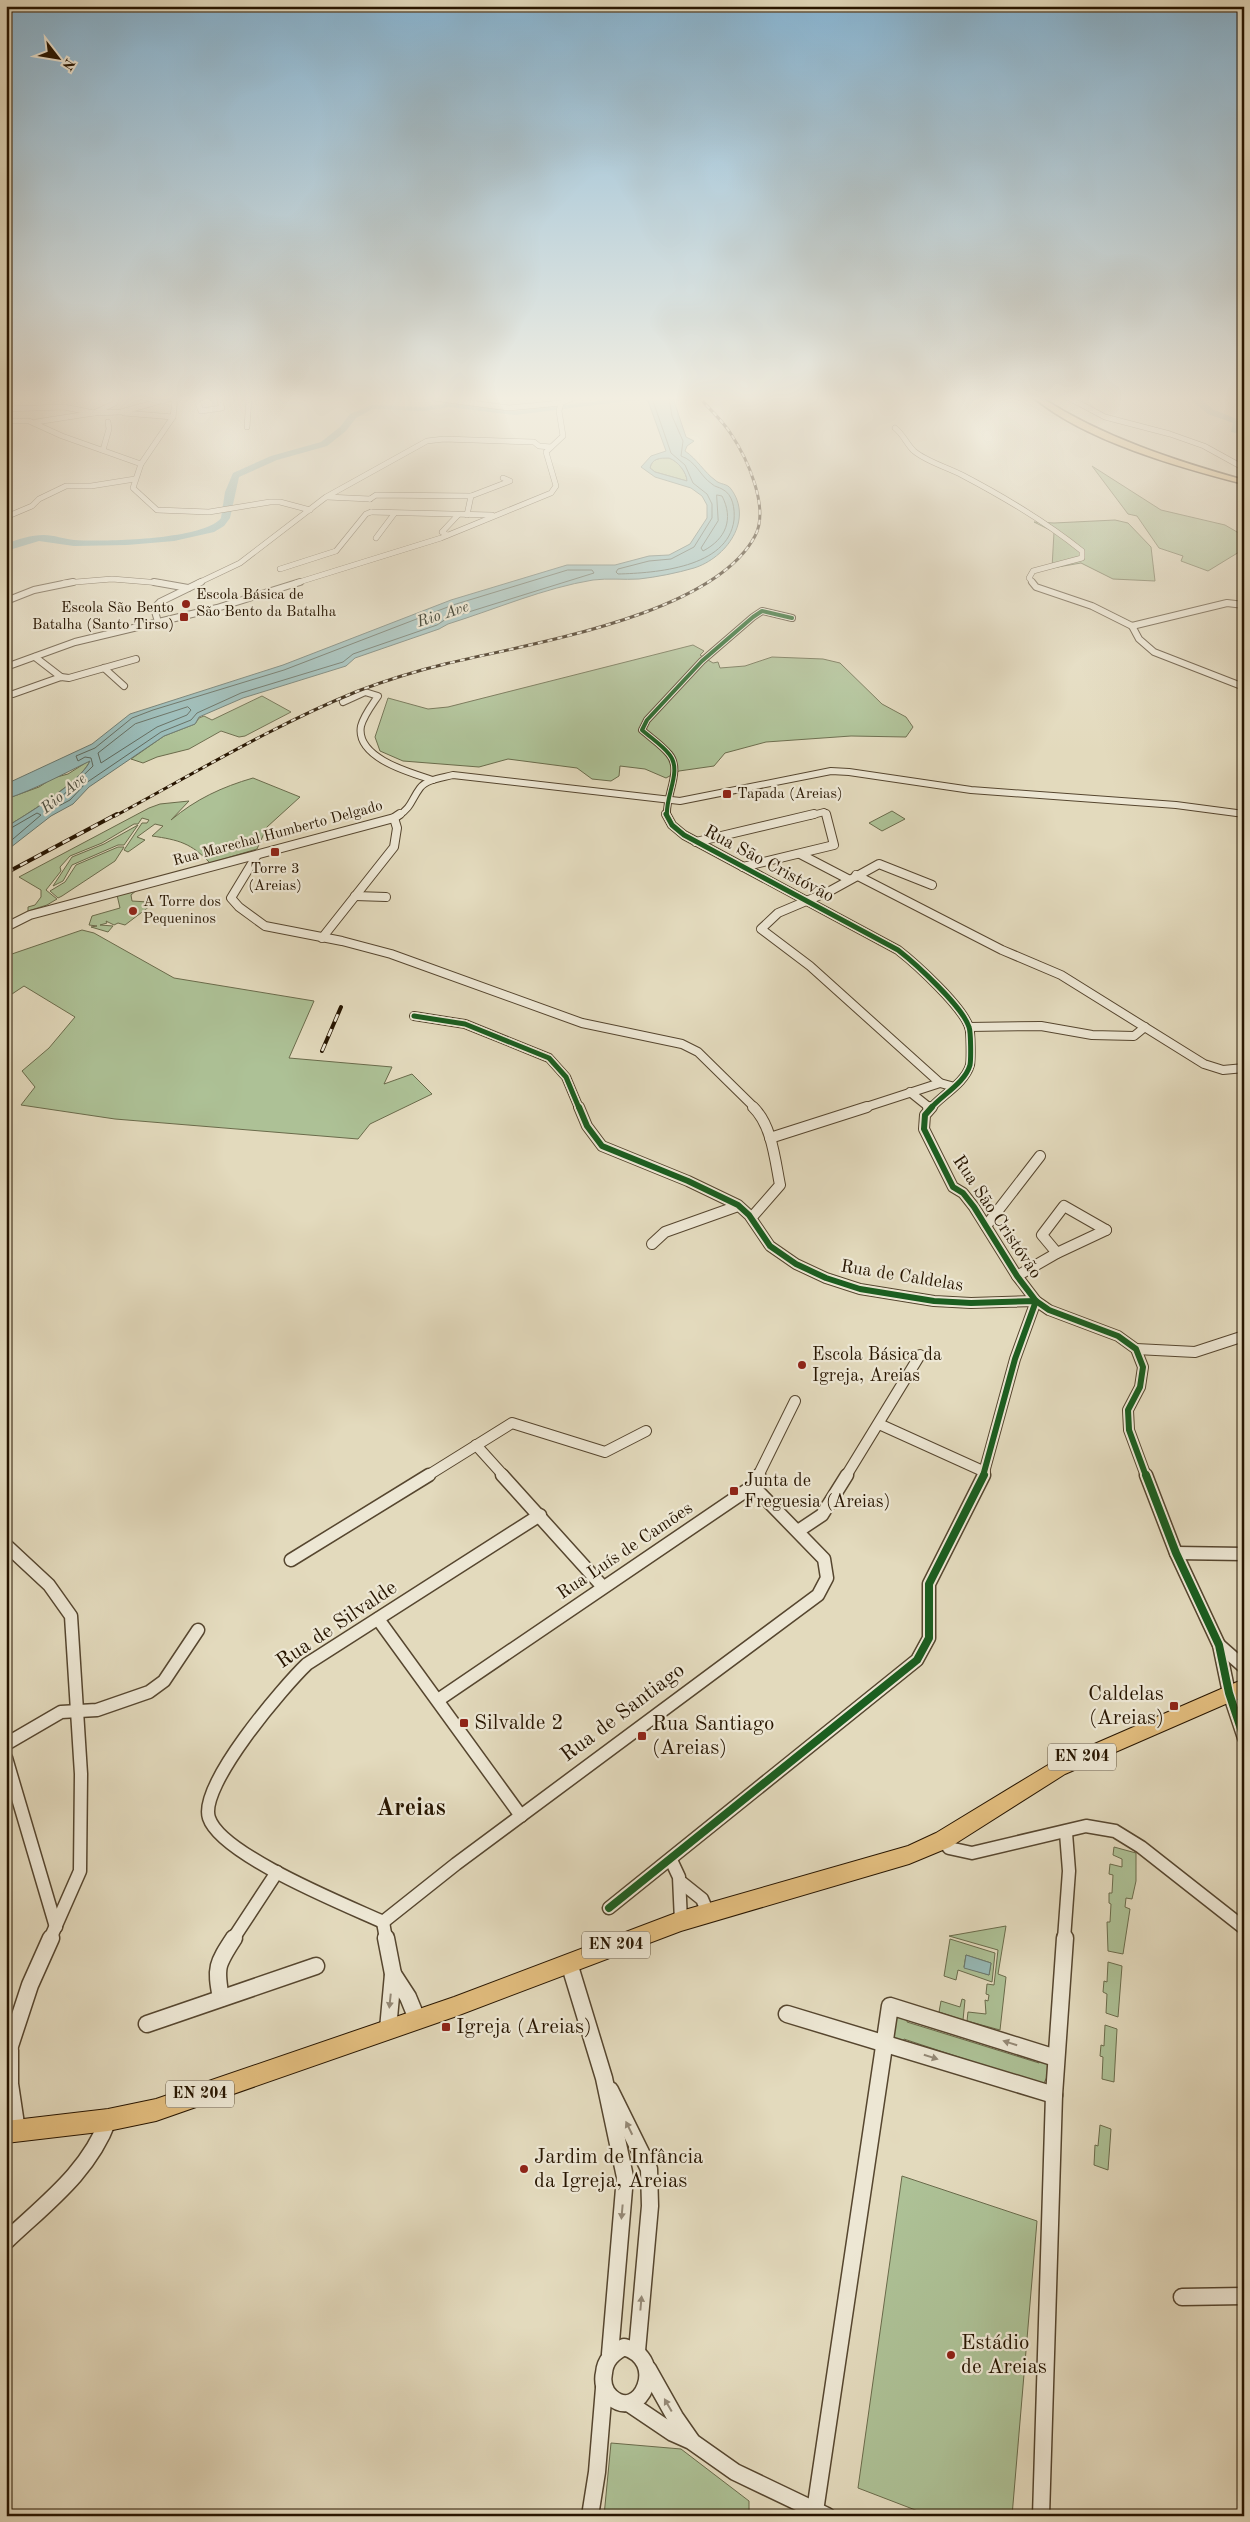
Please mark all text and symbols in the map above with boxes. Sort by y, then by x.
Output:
north arrow [32,32,82,82]
text: N [59,56,77,73]
place label: Escola Básica de São Bento da Batalha [196,588,337,620]
marker: Escola Básica de São Bento da Batalha [180,598,192,610]
water label: Rio Ave [414,599,471,631]
place label: Escola São Bento Batalha (Santo Tirso) [32,601,174,633]
marker: Escola São Bento Batalha (Santo Tirso) [178,611,190,623]
water label: Rio Ave [37,771,90,818]
place label: Tapada (Areias) [737,787,843,802]
marker: Tapada (Areias) [721,788,733,800]
street label: Rua Marechal Humberto Delgado [171,799,385,869]
street label: Rua São Cristóvão [701,822,837,906]
marker: Torre 3 (Areias) [269,846,281,858]
place label: Torre 3 (Areias) [248,862,302,894]
place label: A Torre dos Pequeninos [143,895,221,927]
marker: A Torre dos Pequeninos [127,905,139,917]
street label: Rua São Cristóvão [949,1152,1045,1282]
street label: Rua de Caldelas [839,1257,965,1295]
place label: Escola Básica da Igreja, Areias [812,1346,942,1385]
marker: Escola Básica da Igreja, Areias [796,1359,808,1371]
place label: Junta de Freguesia (Areias) [744,1472,890,1511]
marker: Junta de Freguesia (Areias) [728,1485,740,1497]
street label: Rua Luís de Camões [554,1499,696,1603]
street label: Rua de Silvalde [273,1577,401,1673]
street label: Rua de Santiago [557,1660,689,1766]
place label: Caldelas (Areias) [1088,1684,1164,1729]
marker: Caldelas (Areias) [1168,1700,1180,1712]
place label: Silvalde 2 [474,1713,564,1734]
place label: Rua Santiago (Areias) [652,1714,774,1759]
marker: Silvalde 2 [458,1717,470,1729]
marker: Rua Santiago (Areias) [636,1730,648,1742]
road number: EN 204 [1048,1744,1116,1770]
district label: Areias [376,1797,446,1821]
road number: EN 204 [582,1932,650,1958]
one-way arrow [385,1994,393,2010]
place label: Igreja (Areias) [456,2017,592,2038]
marker: Igreja (Areias) [440,2021,452,2033]
one-way arrow [1002,2039,1017,2047]
one-way arrow [923,2054,938,2062]
road number: EN 204 [166,2080,234,2108]
one-way arrow [625,2121,633,2135]
place label: Jardim de Infância da Igreja, Areias [534,2147,703,2192]
marker: Jardim de Infância da Igreja, Areias [518,2163,530,2175]
one-way arrow [618,2204,626,2220]
one-way arrow [637,2294,645,2310]
place label: Estádio de Areias [961,2333,1047,2378]
marker: Estádio de Areias [945,2349,957,2361]
one-way arrow [663,2398,672,2412]

